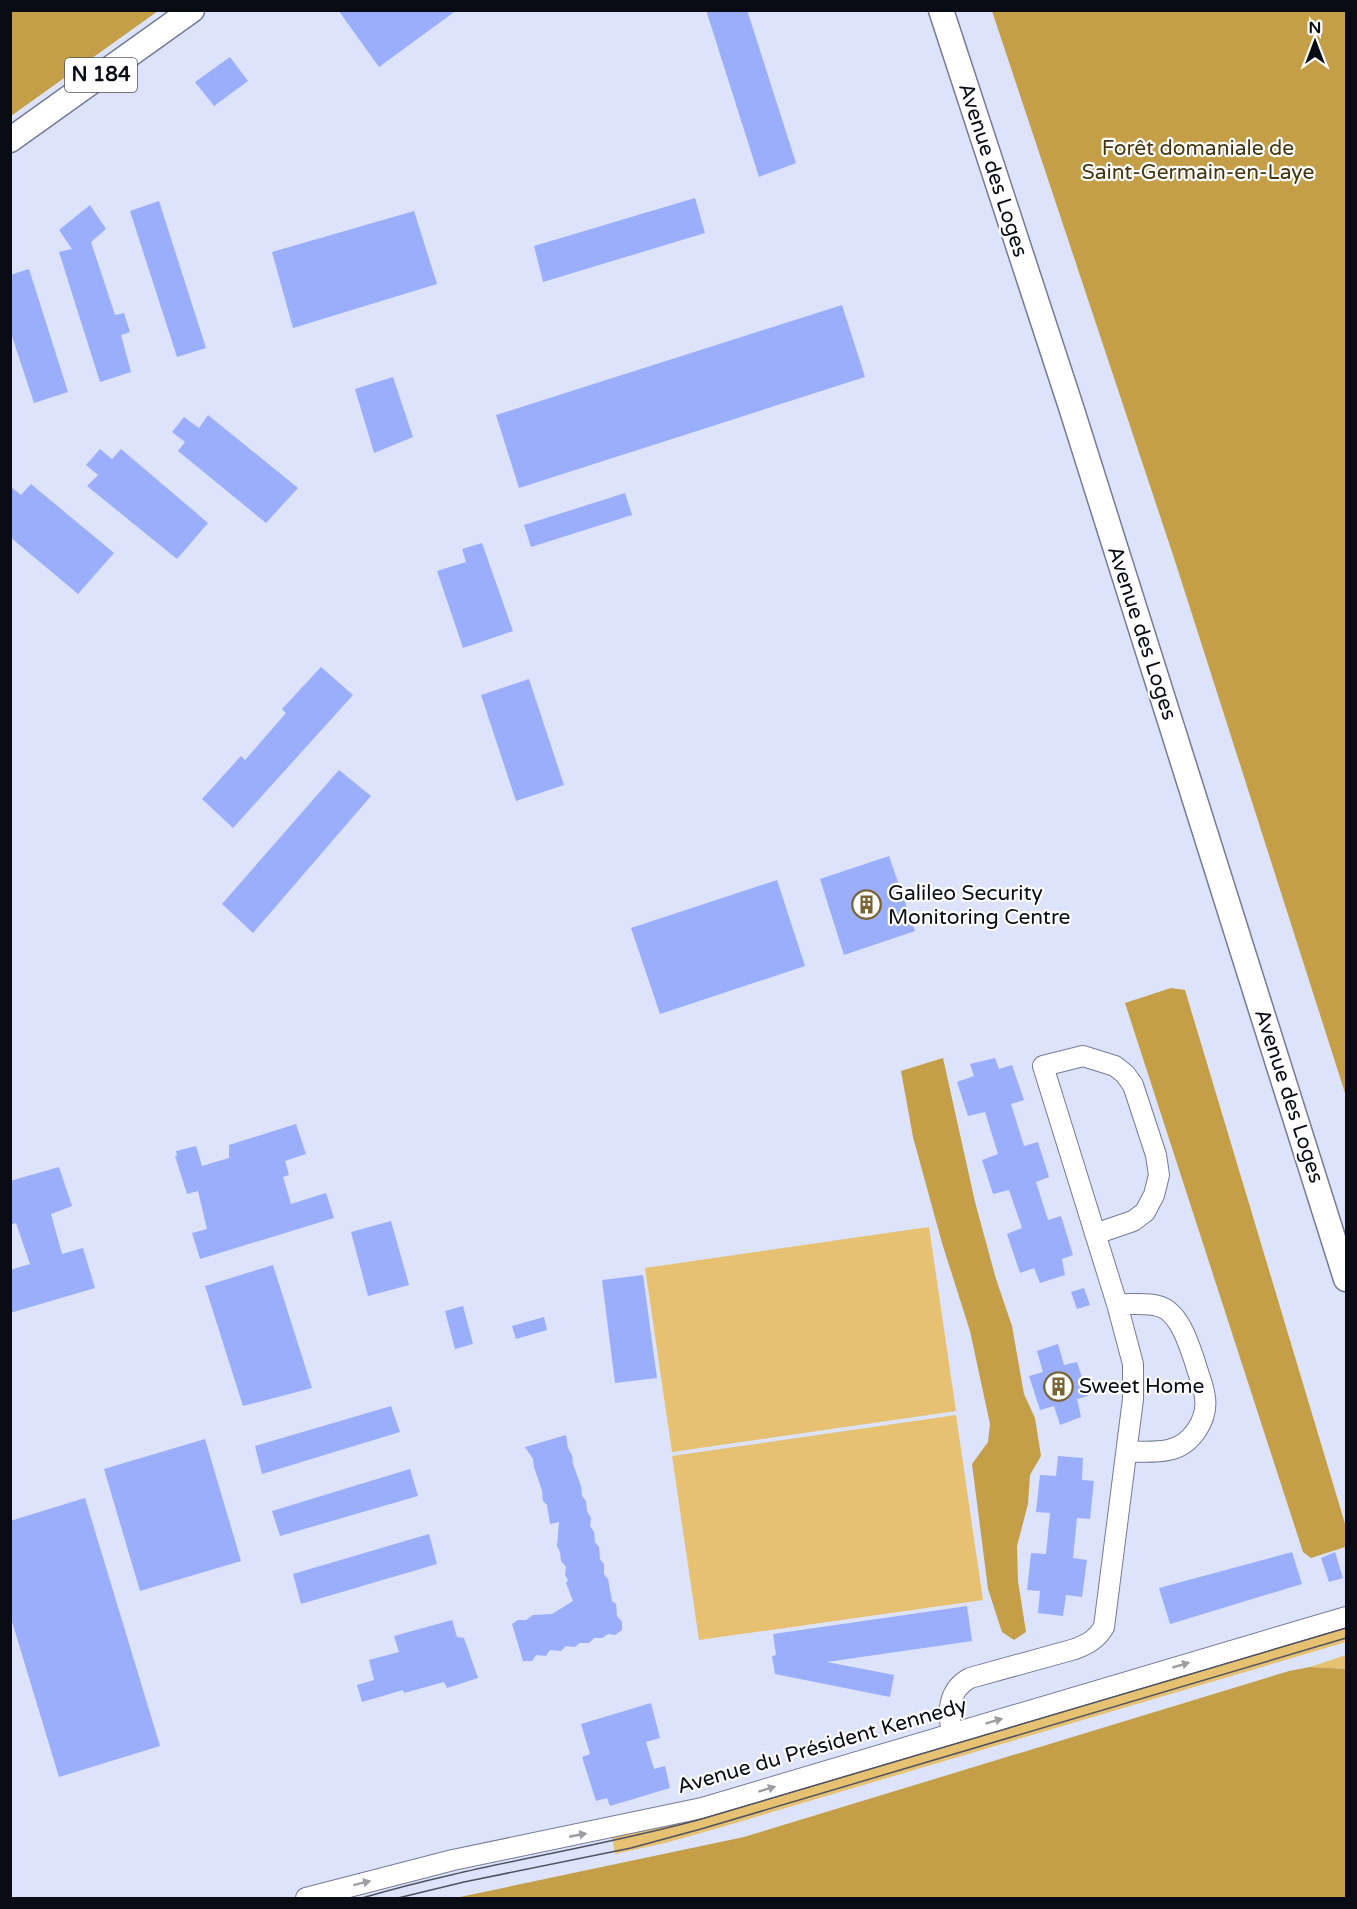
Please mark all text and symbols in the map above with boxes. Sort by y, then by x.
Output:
north arrow [1285,12,1345,72]
text: N [1309,18,1321,38]
road number: N 184 [65,58,137,92]
street label: Avenue des Loges [953,80,1033,260]
park label: Forêt domaniale de Saint-Germain-en-Laye [1082,136,1314,185]
street label: Avenue des Loges [1102,543,1182,723]
place label: Galileo Security Monitoring Centre [888,881,1071,930]
building icon: Galileo Security Monitoring Centre [851,889,883,921]
street label: Avenue des Loges [1249,1006,1329,1186]
building icon: Sweet Home [1042,1370,1074,1402]
place label: Sweet Home [1079,1374,1205,1399]
one-way arrow [1172,1660,1190,1670]
street label: Avenue du Président Kennedy [674,1693,970,1799]
one-way arrow [985,1716,1003,1725]
one-way arrow [758,1784,776,1793]
one-way arrow [568,1830,587,1839]
one-way arrow [353,1878,372,1888]

